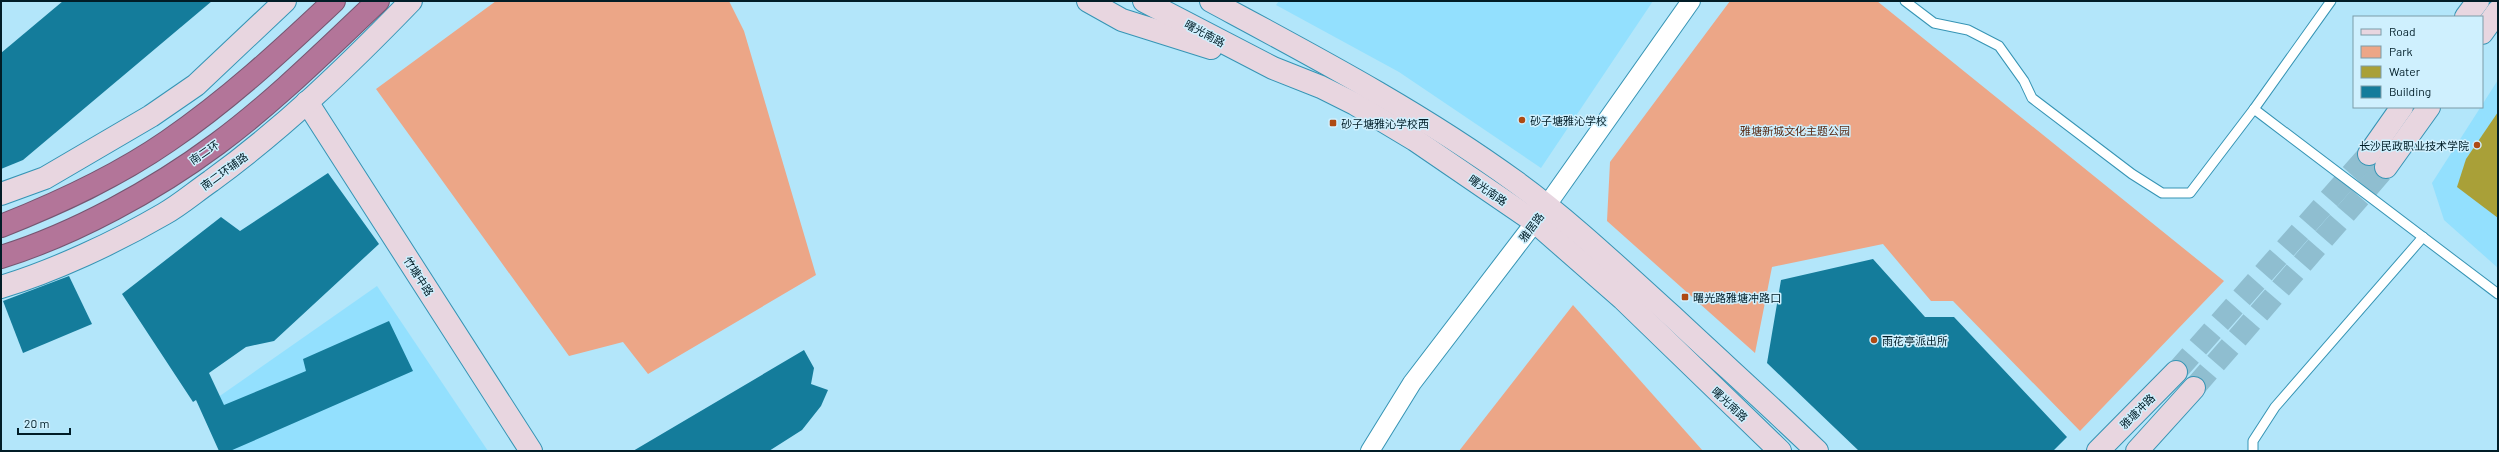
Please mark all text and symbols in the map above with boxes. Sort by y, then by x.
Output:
legend [2353,16,2483,108]
street label: 曙光南路 [1183,17,1227,49]
text: Road [2389,24,2416,38]
text: Park [2389,44,2413,58]
text: Water [2389,64,2421,78]
text: Building [2389,84,2431,98]
place label: 砂子塘雅沁学校 [1530,114,1607,127]
marker: 砂子塘雅沁学校 [1517,115,1527,125]
place label: 砂子塘雅沁学校西 [1341,117,1429,130]
marker: 砂子塘雅沁学校西 [1328,118,1338,128]
park label: 雅塘新城文化主题公园 [1740,124,1850,137]
street label: 南二环 [187,137,221,167]
place label: 长沙民政职业技术学院 [2359,139,2469,152]
marker: 长沙民政职业技术学院 [2472,140,2482,150]
street label: 南二环辅路 [198,150,250,192]
street label: 曙光南路 [1466,172,1510,208]
street label: 雅居路 [1516,210,1546,244]
street label: 竹塘中路 [402,254,436,298]
place label: 曙光路雅塘冲路口 [1693,291,1781,304]
marker: 曙光路雅塘冲路口 [1680,292,1690,302]
place label: 雨花亭派出所 [1882,334,1948,347]
marker: 雨花亭派出所 [1869,335,1879,345]
street label: 曙光南路 [1709,384,1751,424]
street label: 雅塘冲路 [2117,391,2157,431]
scale bar [18,410,70,436]
text: 20 m [24,416,50,430]

